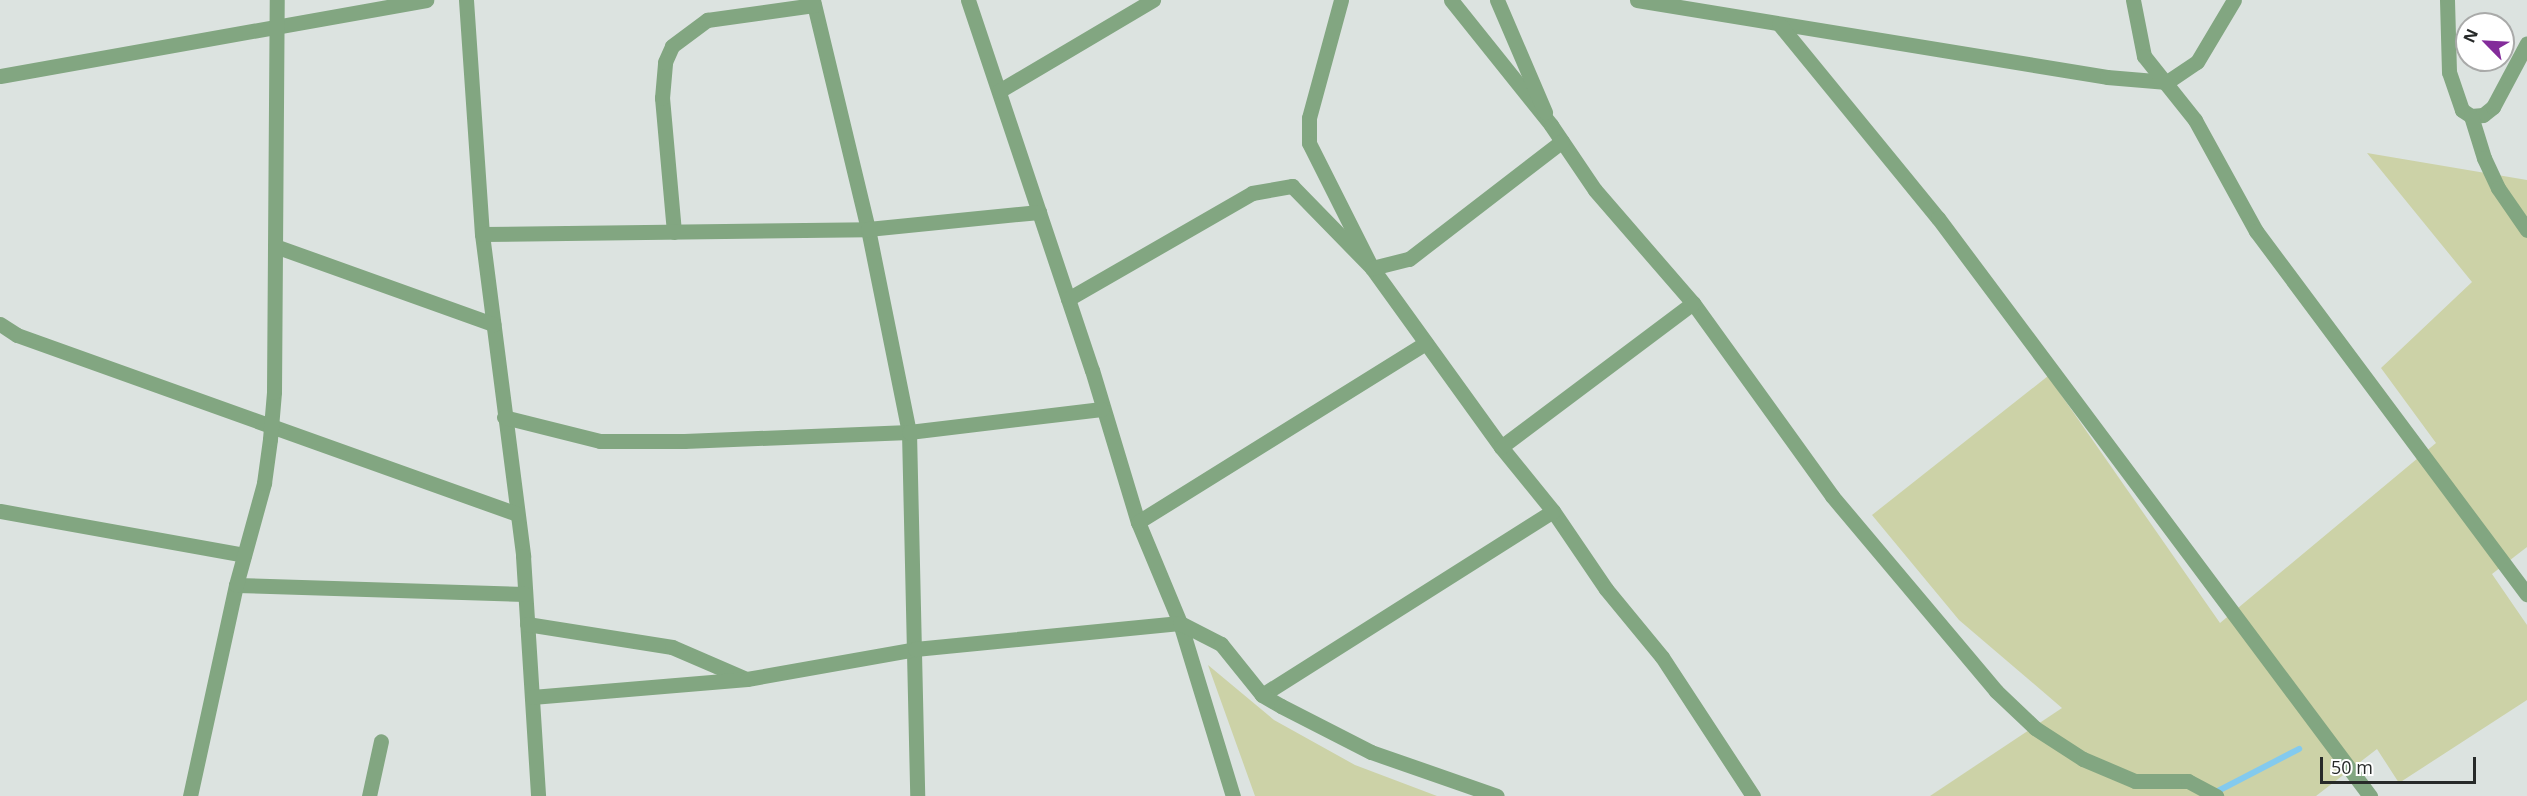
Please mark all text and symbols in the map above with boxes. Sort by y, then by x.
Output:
north arrow [2455,12,2515,72]
text: N [2458,25,2483,46]
scale bar [2323,745,2479,783]
text: 50 m [2331,755,2373,779]

